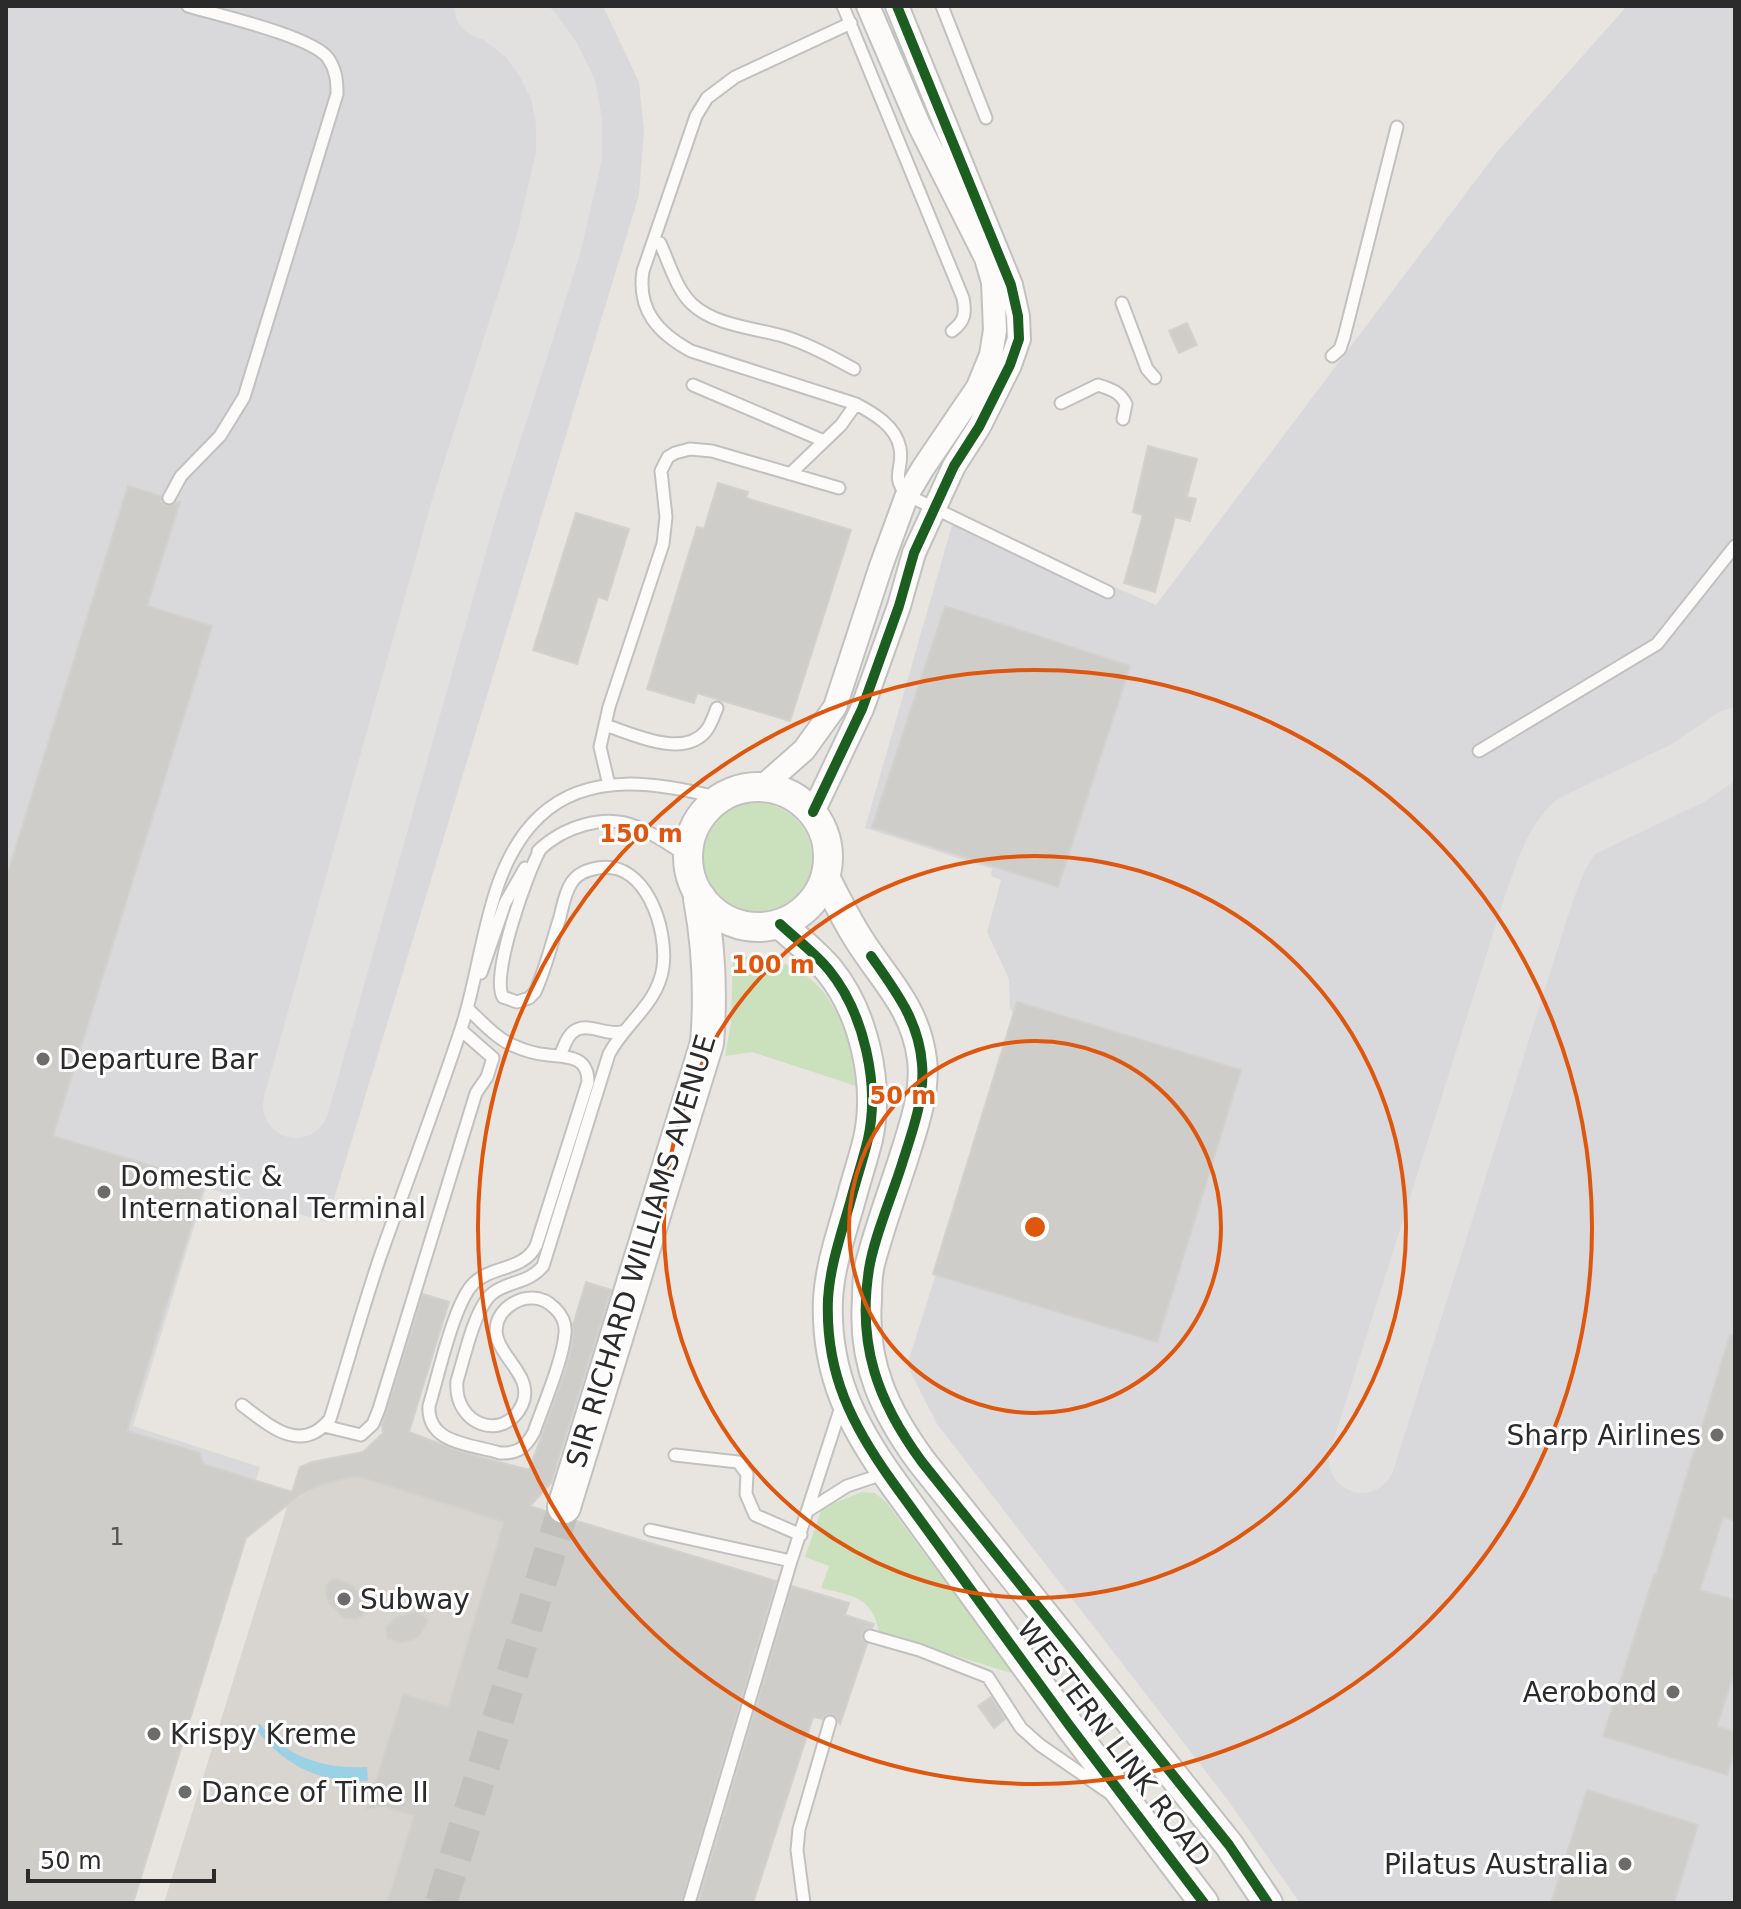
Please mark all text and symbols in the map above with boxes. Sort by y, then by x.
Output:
text: 150 m [599,820,683,848]
text: 100 m [731,951,815,979]
street label: SIR RICHARD WILLIAMS AVENUE [559,1031,723,1471]
place label: Departure Bar [59,1043,258,1076]
marker: Departure Bar [34,1050,52,1068]
text: 50 m [870,1082,936,1110]
place label: Domestic & International Terminal [120,1160,426,1225]
marker: Domestic & International Terminal [95,1183,113,1201]
centre of rings [1021,1213,1049,1241]
place label: Sharp Airlines [1507,1419,1701,1452]
marker: Sharp Airlines [1708,1426,1726,1444]
house number: 1 [109,1523,125,1551]
place label: Subway [360,1583,470,1616]
marker: Subway [335,1590,353,1608]
street label: WESTERN LINK ROAD [1010,1613,1218,1873]
place label: Aerobond [1523,1676,1657,1709]
marker: Aerobond [1664,1683,1682,1701]
place label: Krispy Kreme [170,1718,356,1751]
marker: Krispy Kreme [145,1725,163,1743]
place label: Dance of Time II [201,1776,429,1809]
marker: Dance of Time II [176,1783,194,1801]
scale bar [28,1833,214,1883]
text: 50 m [40,1847,102,1875]
place label: Pilatus Australia [1384,1848,1609,1881]
marker: Pilatus Australia [1616,1855,1634,1873]

